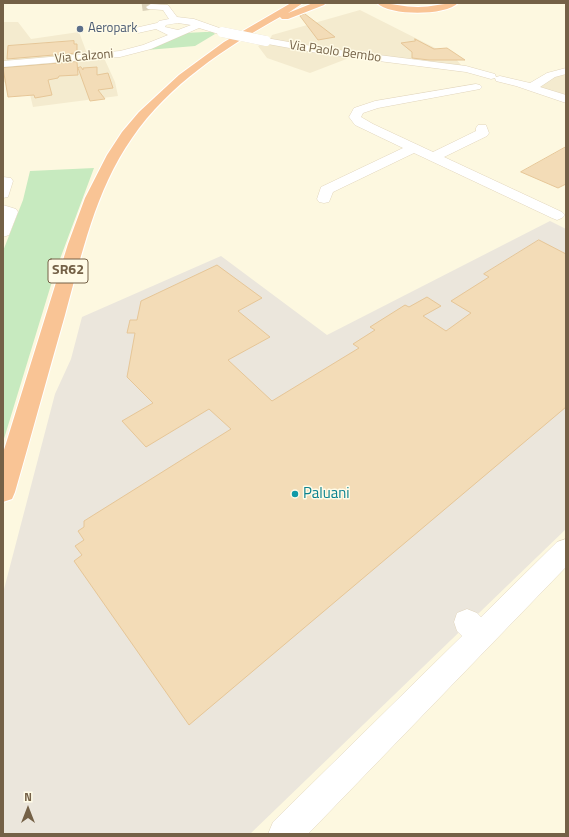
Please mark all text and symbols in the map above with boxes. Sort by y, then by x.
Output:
place label: Aeropark [88,21,138,37]
marker: Aeropark [75,24,85,34]
street label: Via Paolo Bembo [288,38,382,66]
street label: Via Calzoni [54,47,114,67]
road number: SR62 [48,259,88,283]
place label: Paluani [303,485,350,503]
marker: Paluani [290,489,300,499]
north arrow [8,789,48,829]
text: N [24,789,32,805]

